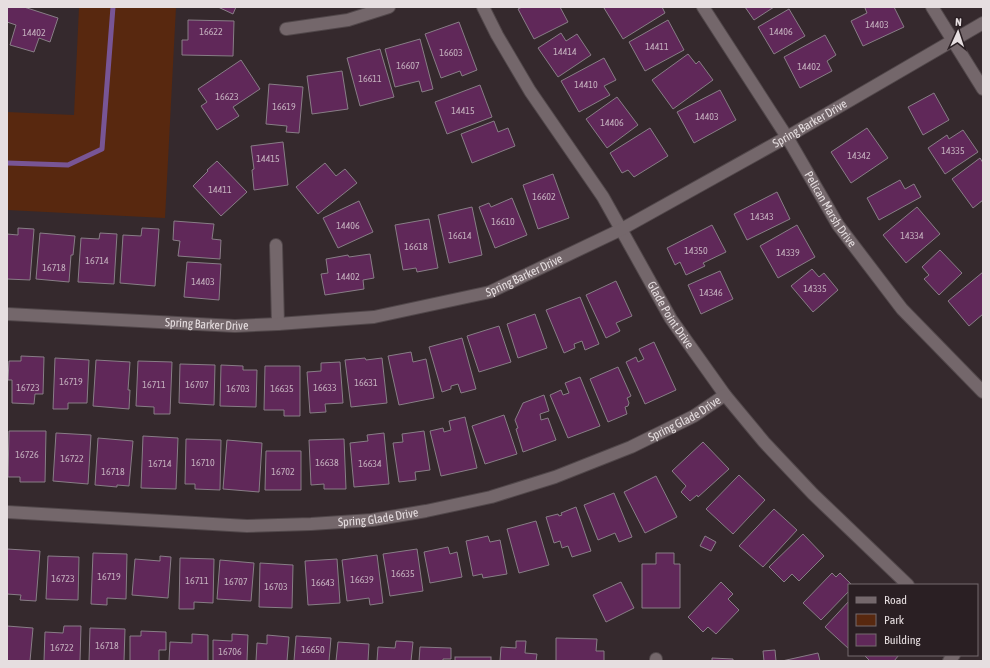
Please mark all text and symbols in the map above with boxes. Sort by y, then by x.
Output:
north arrow [938,12,978,52]
text: N [955,16,962,28]
house number: 14403 [865,19,889,30]
house number: 16622 [199,26,223,37]
house number: 14406 [769,26,793,37]
house number: 14402 [22,27,46,38]
house number: 14411 [645,41,669,52]
house number: 14414 [553,46,577,57]
house number: 16603 [439,47,463,58]
house number: 16607 [396,60,420,71]
house number: 14402 [797,61,821,72]
house number: 16611 [358,73,382,84]
house number: 14410 [574,79,598,90]
house number: 16623 [215,91,239,102]
street label: Spring Barker Drive [770,97,850,151]
house number: 16619 [272,101,296,112]
house number: 14415 [451,105,475,116]
house number: 14403 [695,111,719,122]
house number: 14406 [600,117,624,128]
house number: 14335 [941,145,965,156]
house number: 14342 [847,150,871,161]
house number: 14415 [256,153,280,164]
street label: Pelican Marsh Drive [801,169,859,250]
house number: 14411 [208,184,232,195]
house number: 16602 [532,191,556,202]
house number: 14343 [750,211,774,222]
house number: 16610 [491,216,515,227]
house number: 14406 [336,220,360,231]
house number: 16614 [448,230,472,241]
house number: 14334 [900,230,924,241]
house number: 16618 [404,241,428,252]
house number: 14350 [684,245,708,256]
house number: 14339 [776,247,800,258]
street label: Spring Barker Drive [485,251,565,300]
house number: 16714 [85,255,109,266]
house number: 16718 [42,262,66,273]
house number: 14402 [336,271,360,282]
house number: 14403 [191,276,215,287]
street label: Glade Point Drive [644,279,697,351]
house number: 14335 [803,283,827,294]
house number: 14346 [699,287,723,298]
street label: Spring Barker Drive [165,315,249,333]
house number: 16719 [59,376,83,387]
house number: 16631 [354,377,378,388]
house number: 16711 [142,379,166,390]
house number: 16707 [185,379,209,390]
house number: 16723 [16,382,40,393]
house number: 16633 [313,382,337,393]
house number: 16703 [226,383,250,394]
house number: 16635 [270,383,294,394]
street label: Spring Glade Drive [646,393,723,444]
house number: 16726 [15,449,39,460]
house number: 16722 [60,453,84,464]
house number: 16710 [191,457,215,468]
house number: 16638 [315,457,339,468]
house number: 16714 [148,458,172,469]
house number: 16634 [358,458,382,469]
house number: 16718 [101,466,125,477]
house number: 16702 [271,466,295,477]
street label: Spring Glade Drive [338,505,419,529]
house number: 16635 [391,568,415,579]
house number: 16719 [97,571,121,582]
house number: 16723 [51,573,75,584]
house number: 16639 [350,574,374,585]
house number: 16711 [185,575,209,586]
house number: 16707 [224,576,248,587]
house number: 16643 [311,577,335,588]
house number: 16703 [264,581,288,592]
legend [848,584,978,656]
text: Road [884,593,907,607]
text: Park [884,613,905,627]
text: Building [884,633,922,647]
house number: 16718 [95,640,119,651]
house number: 16722 [50,642,74,653]
house number: 16650 [301,644,325,655]
house number: 16706 [218,646,242,657]

